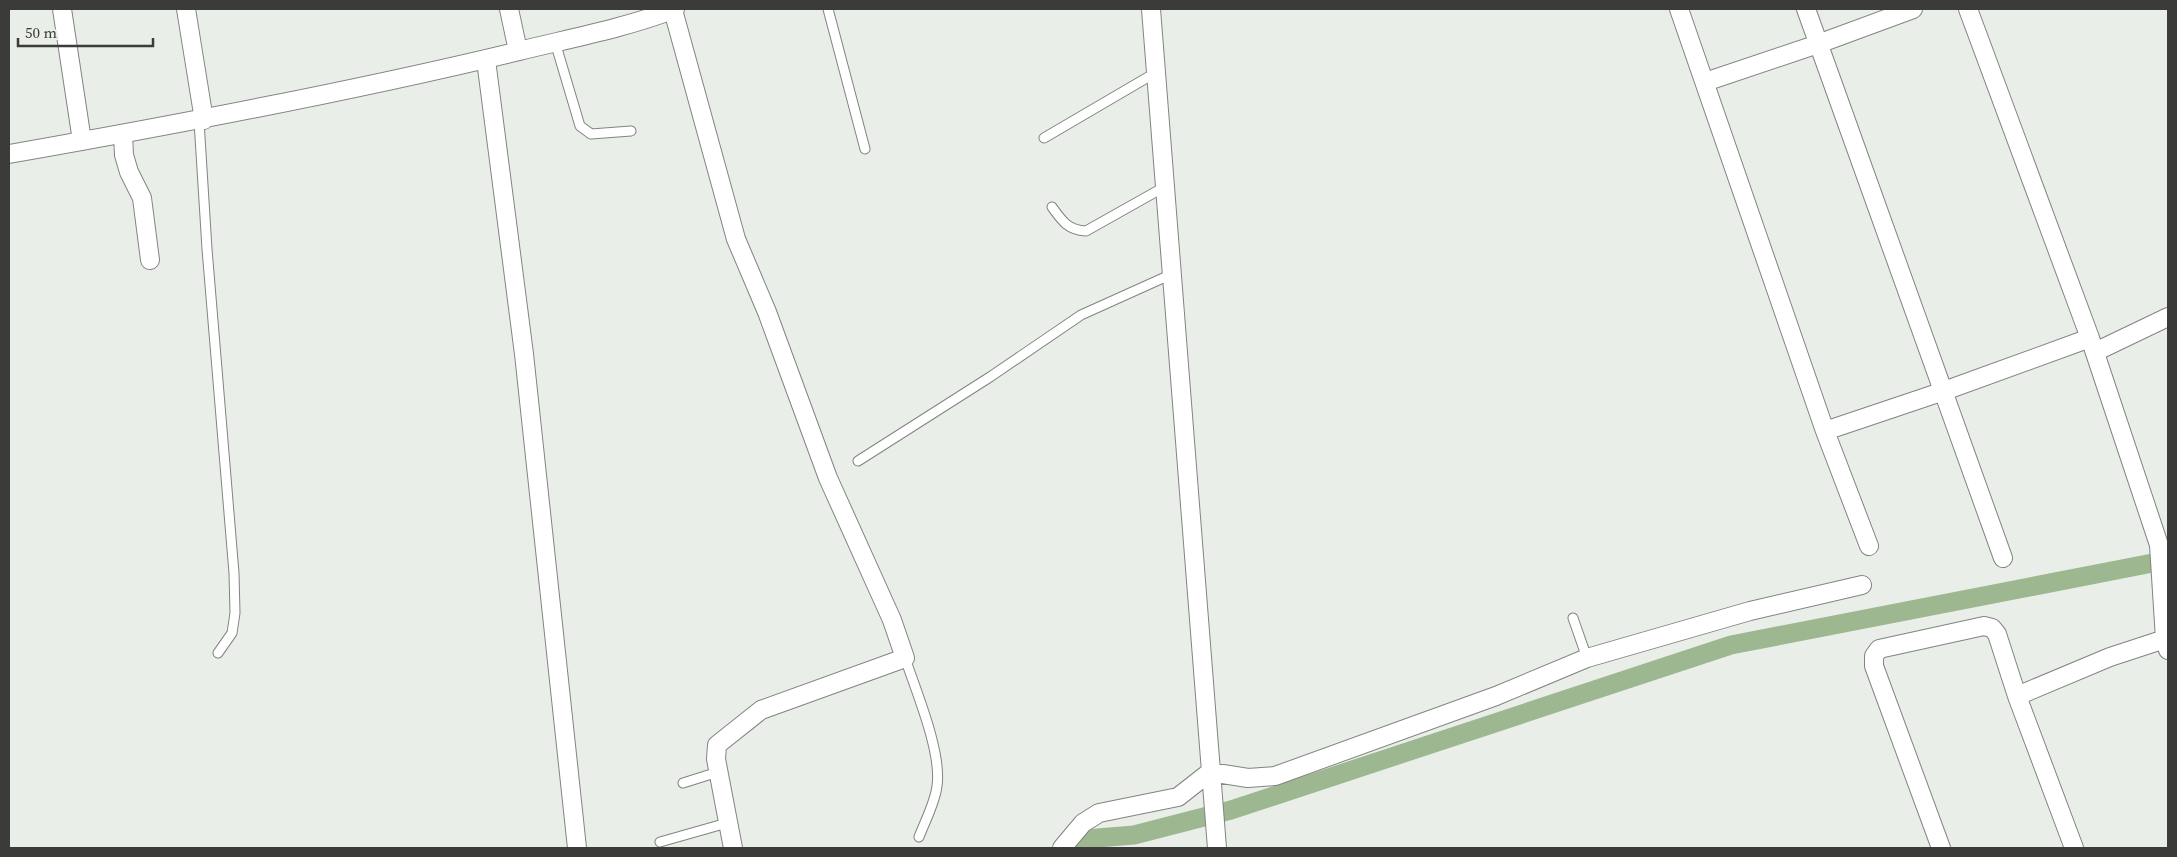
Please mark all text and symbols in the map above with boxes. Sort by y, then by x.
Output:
scale bar [18,15,152,47]
text: 50 m [25,22,57,43]

